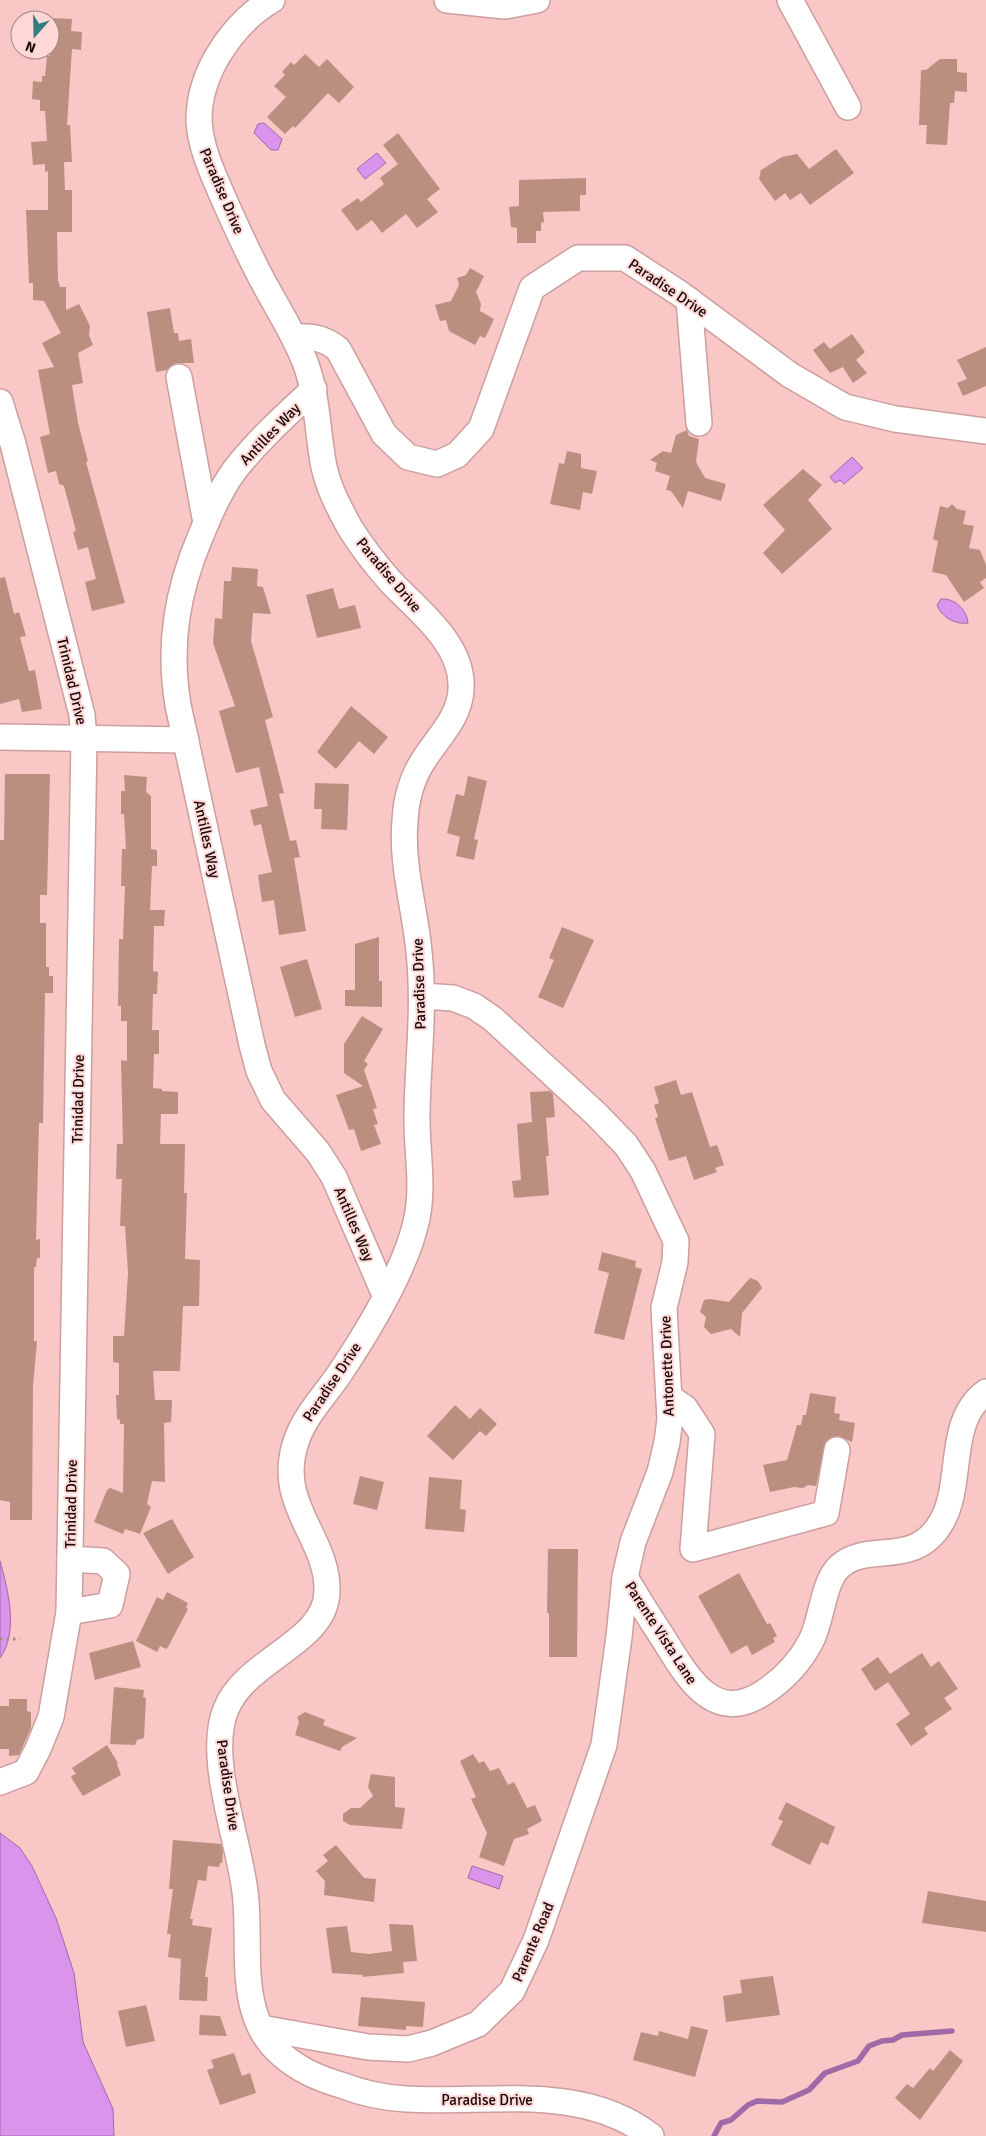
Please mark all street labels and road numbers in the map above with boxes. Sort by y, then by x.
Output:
street label: Paradise Drive [196,145,248,237]
street label: Paradise Drive [625,255,711,321]
street label: Antilles Way [236,399,304,469]
street label: Paradise Drive [353,534,425,616]
street label: Trinidad Drive [53,636,91,726]
street label: Antilles Way [190,798,224,880]
street label: Paradise Drive [408,938,430,1030]
street label: Trinidad Drive [68,1054,88,1144]
street label: Antilles Way [330,1184,378,1264]
street label: Antonette Drive [656,1315,678,1417]
street label: Paradise Drive [299,1339,365,1425]
street label: Trinidad Drive [61,1459,81,1549]
street label: Parente Vista Lane [621,1578,701,1688]
street label: Paradise Drive [213,1738,243,1832]
street label: Parente Road [508,1899,558,1985]
street label: Paradise Drive [441,2091,533,2109]

